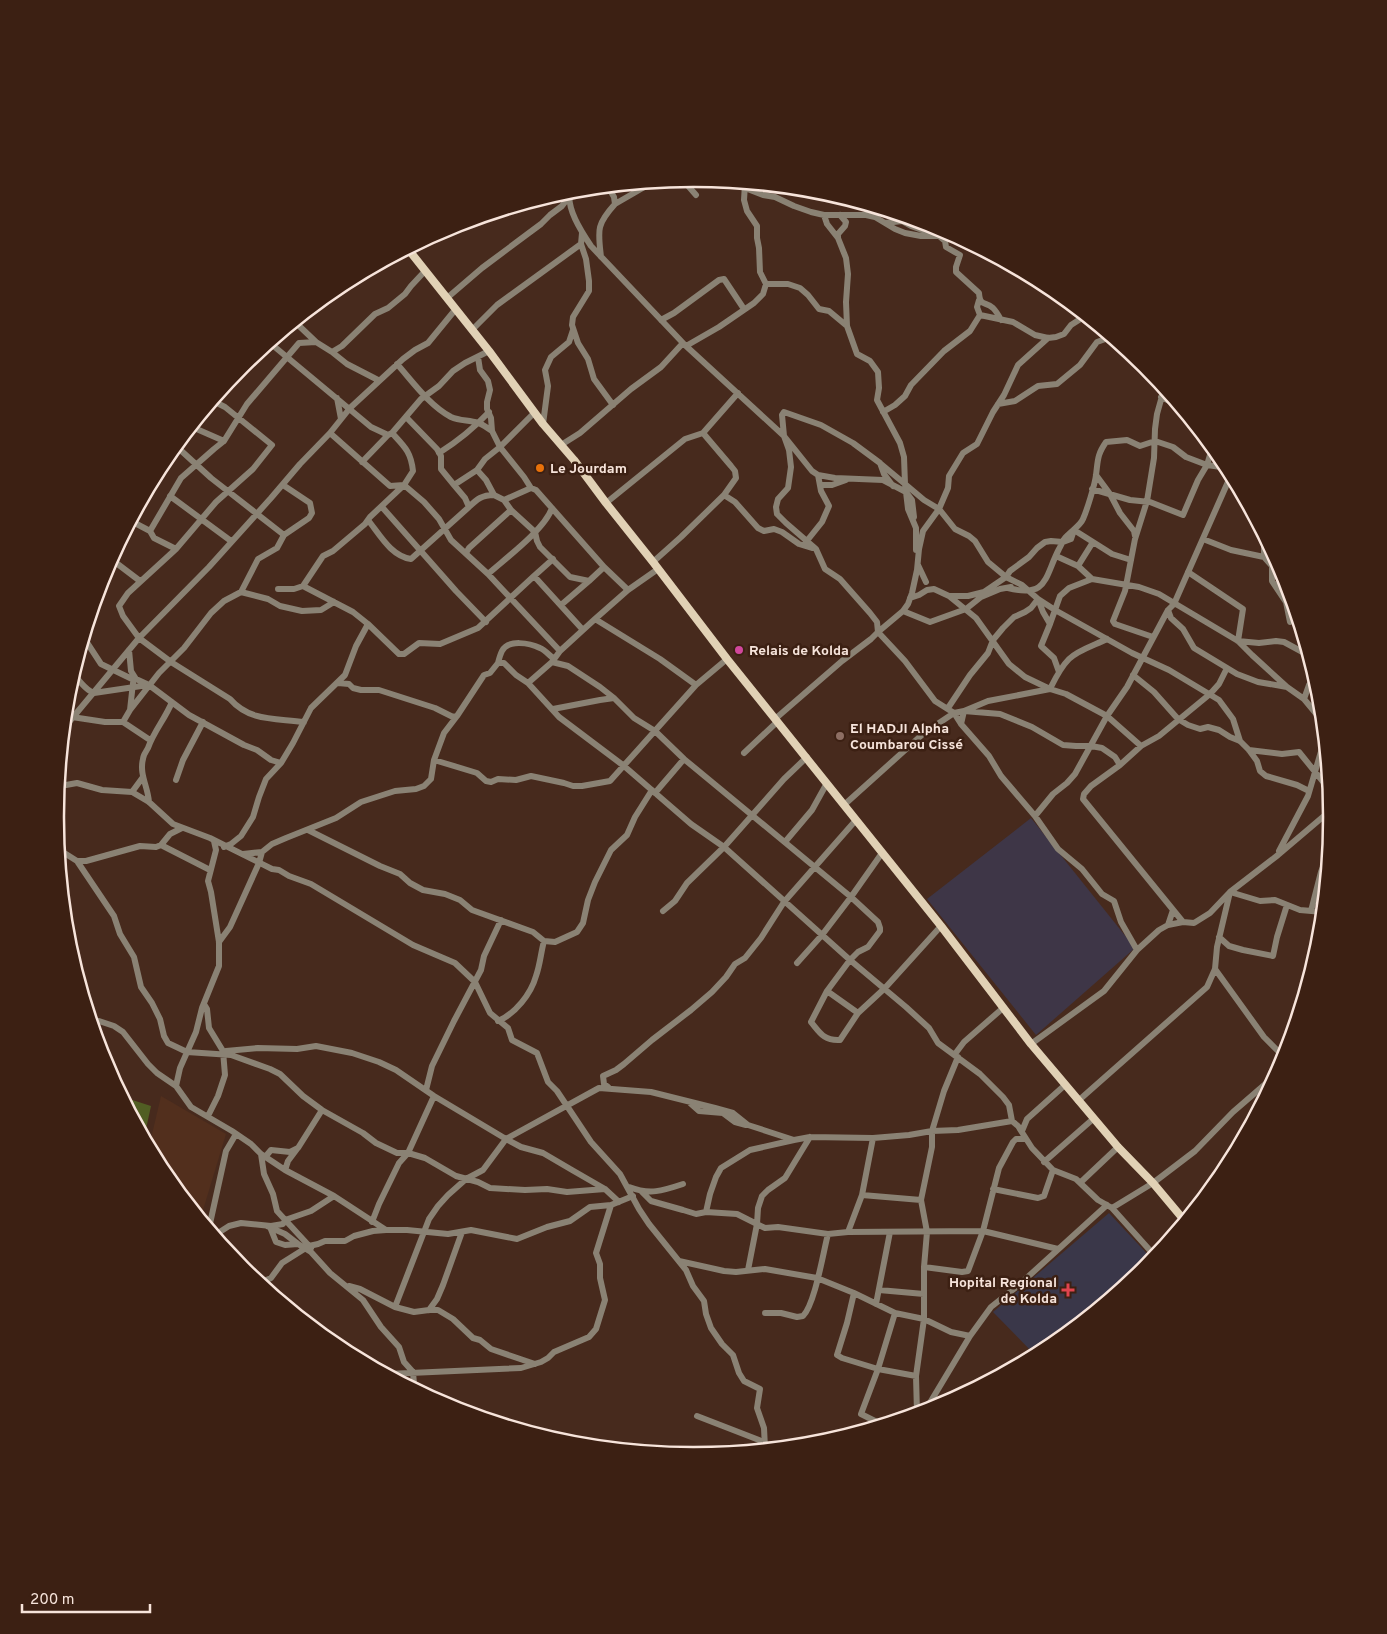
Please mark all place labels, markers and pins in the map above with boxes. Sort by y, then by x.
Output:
place label: Le Jourdam [550,461,627,478]
marker: Le Jourdam [534,462,546,474]
place label: Relais de Kolda [749,643,849,660]
marker: Relais de Kolda [733,644,745,656]
place label: El HADJI Alpha Coumbarou Cissé [850,721,963,754]
marker: El HADJI Alpha Coumbarou Cissé [834,730,846,742]
place label: Hopital Regional de Kolda [949,1275,1057,1308]
marker: Hopital Regional de Kolda [1061,1283,1075,1297]

